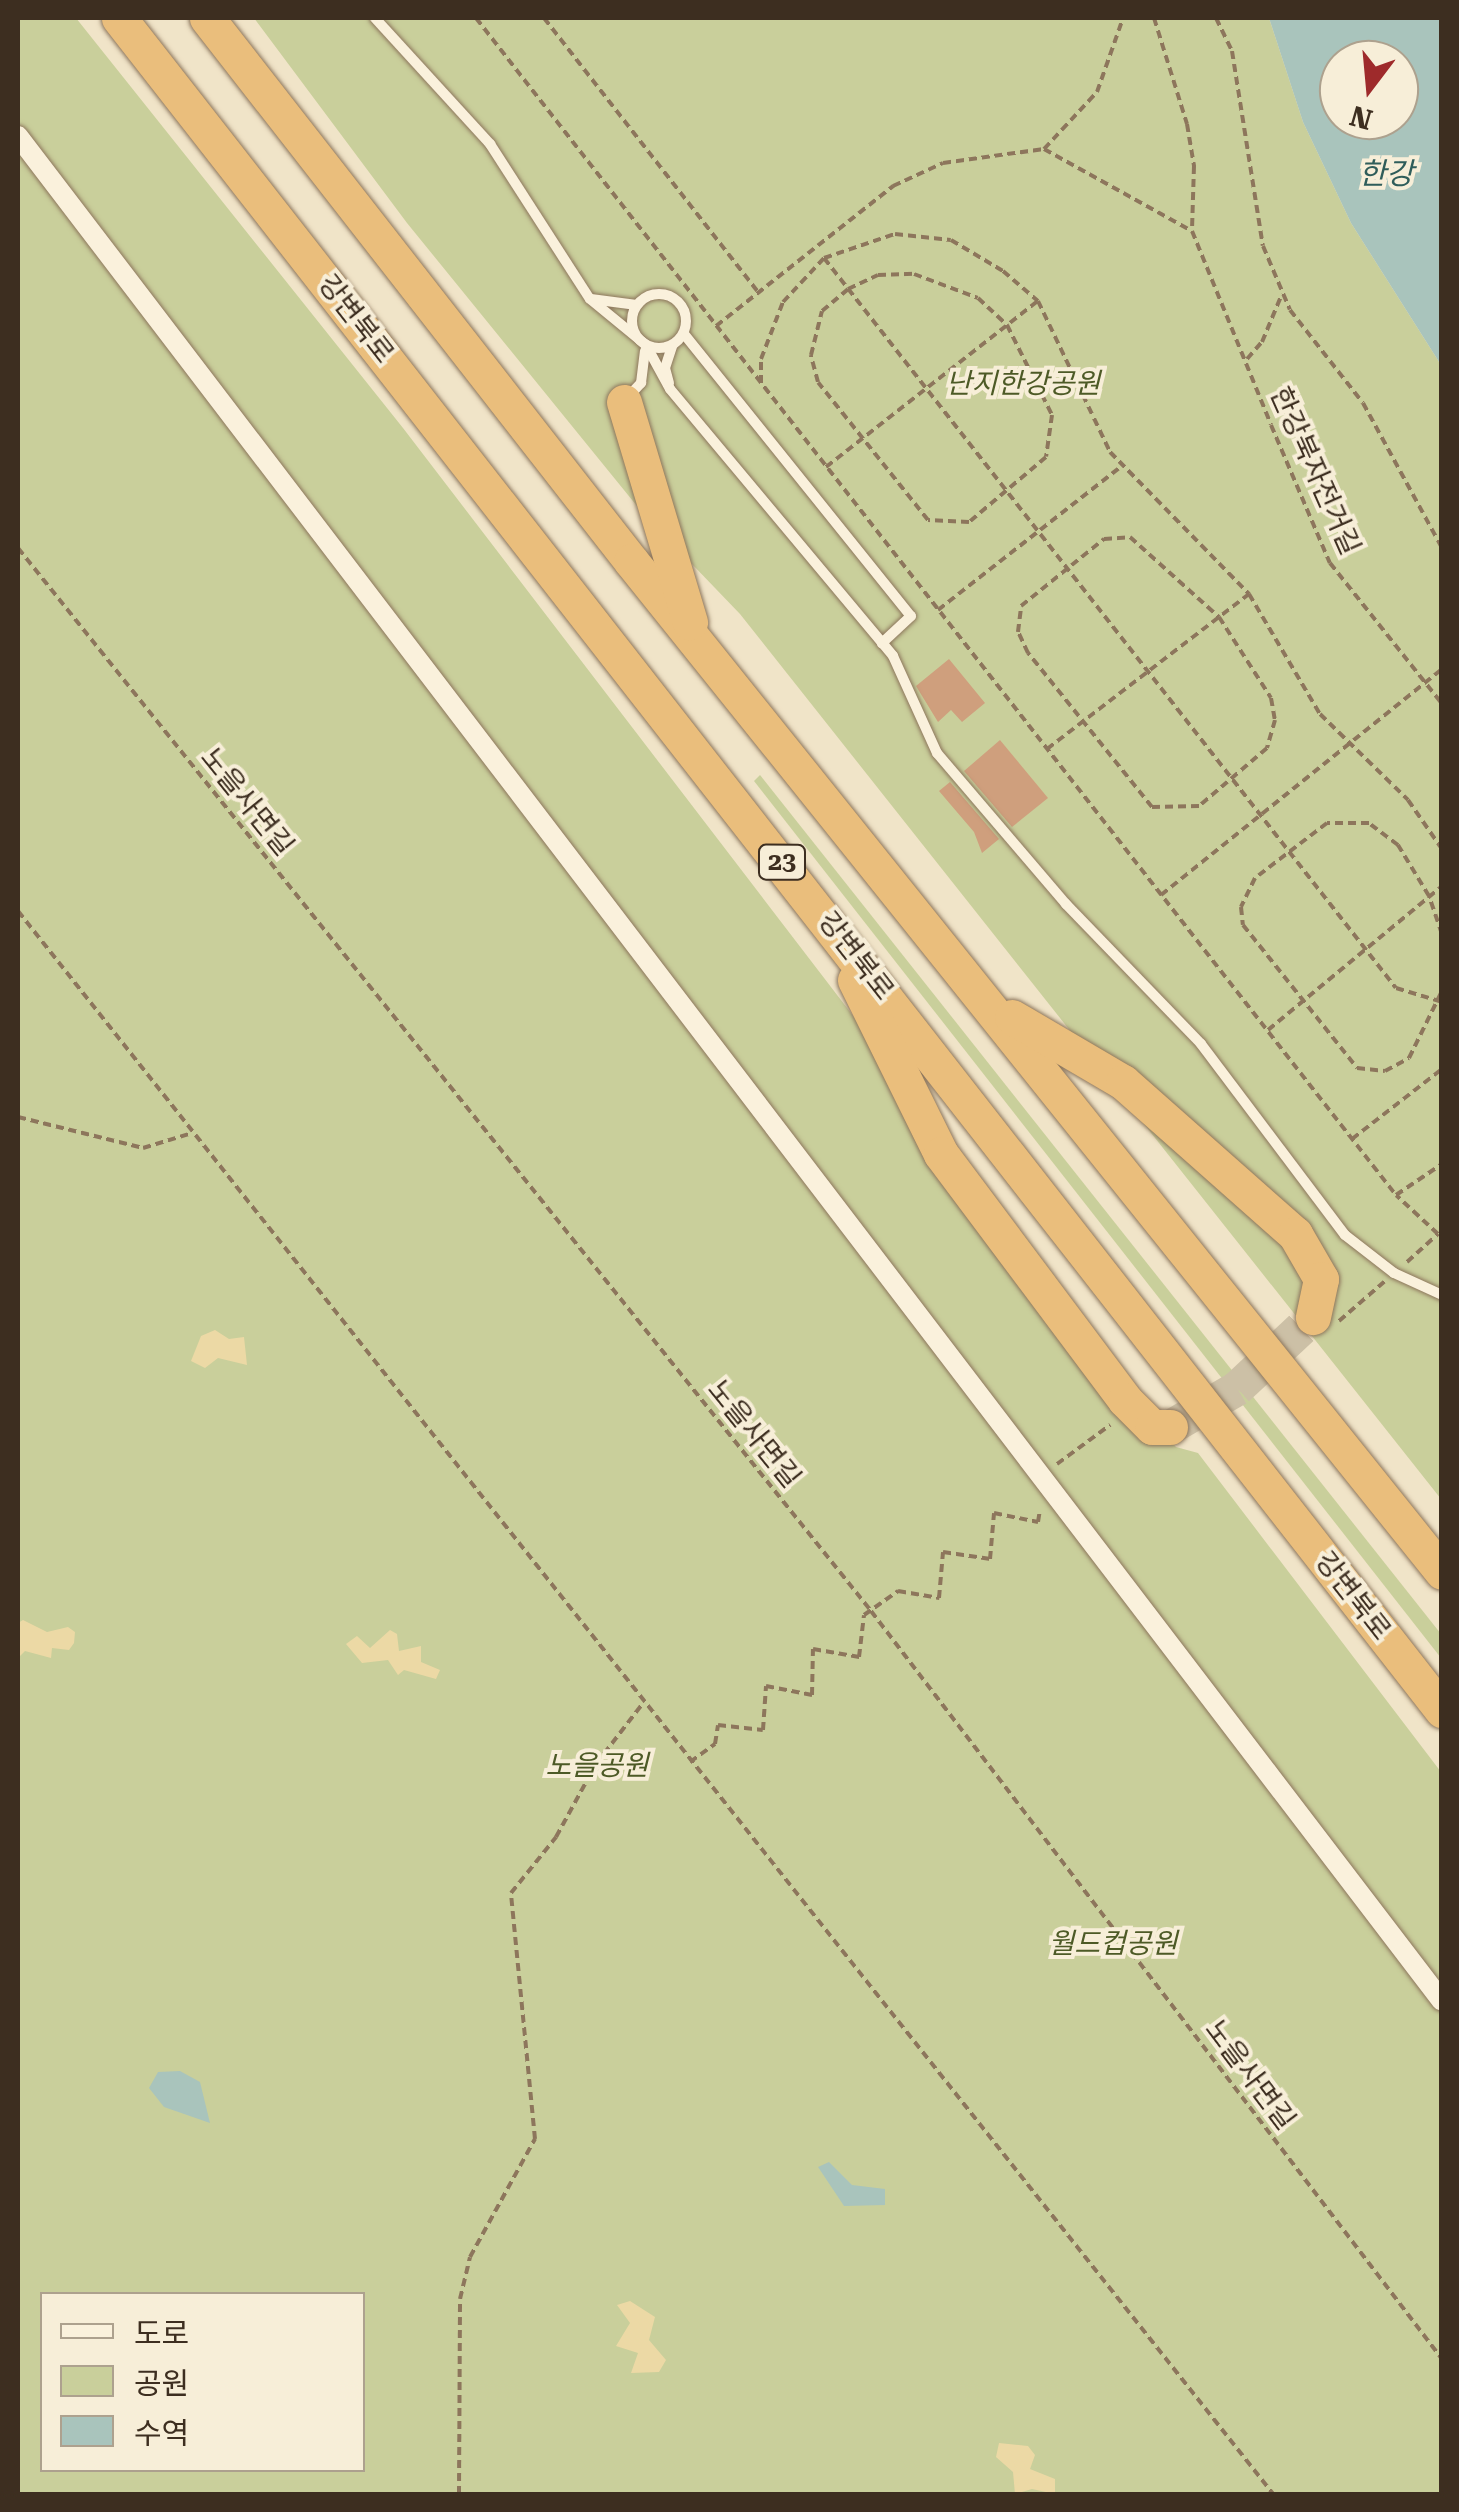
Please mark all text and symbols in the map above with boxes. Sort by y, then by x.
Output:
north arrow [1319,40,1419,140]
text: N [1346,99,1376,136]
water label: 한강 [1358,156,1414,192]
street label: 강변북로 [311,268,401,370]
park label: 난지한강공원 [946,367,1100,401]
street label: 한강북자전거길 [1263,382,1367,560]
street label: 노을사면길 [193,741,301,863]
road number: 23 [757,842,807,882]
street label: 강변북로 [811,905,901,1007]
street label: 노을사면길 [700,1373,808,1495]
street label: 강변북로 [1308,1545,1398,1647]
park label: 노을공원 [545,1749,649,1783]
park label: 월드컵공원 [1049,1927,1177,1961]
street label: 노을사면길 [1198,2013,1302,2137]
legend [40,2292,365,2472]
text: 도로 [134,2316,189,2351]
text: 공원 [134,2366,189,2401]
text: 수역 [134,2416,189,2451]

